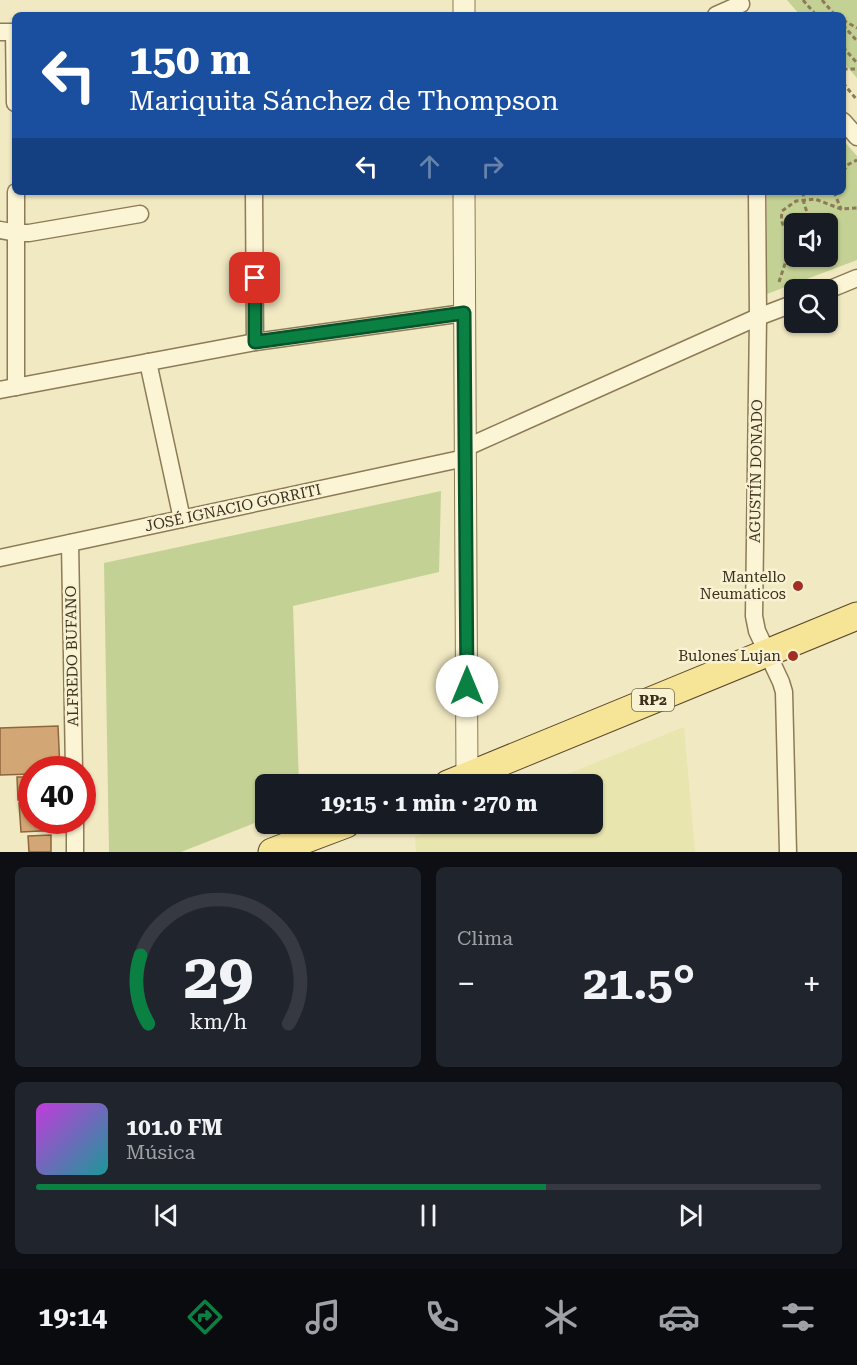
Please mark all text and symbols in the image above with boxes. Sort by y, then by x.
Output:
text: 150 m [129,35,251,84]
icon: left [30,36,108,114]
text: Mariquita Sánchez de Thompson [129,85,559,117]
icon: left [350,150,383,183]
icon: ahead [413,150,446,183]
icon: right [476,150,509,183]
map controls [784,213,838,333]
button: sound [784,213,838,267]
pin [229,252,280,303]
icon: arrive [238,261,271,294]
button: search [784,279,838,333]
street label: AGUSTÍN DONADO [746,399,766,543]
street label: JOSÉ IGNACIO GORRITI [143,480,323,536]
place label: Mantello Neumaticos [700,568,786,603]
marker: Mantello Neumaticos [791,579,805,593]
street label: ALFREDO BUFANO [62,585,82,727]
place label: Bulones Lujan [678,647,781,665]
marker: Bulones Lujan [786,649,800,663]
position arrow [435,654,499,718]
road number: RP2 [632,689,674,711]
speed limit sign: 40 [18,756,96,834]
text: 19:15 · 1 min · 270 m [320,791,538,816]
text: Clima [457,926,513,950]
text: 29 [183,940,253,1013]
text: 21.5° [583,957,695,1010]
text: − [457,964,475,1003]
text: + [803,964,821,1003]
text: km/h [189,1009,247,1034]
text: 101.0 FM [126,1115,223,1140]
text: Música [126,1140,195,1164]
icon: previous [150,1199,183,1232]
icon: pause [412,1199,445,1232]
icon: next [674,1199,707,1232]
icon: directions [184,1296,226,1338]
icon: music [302,1296,344,1338]
icon: phone [421,1296,463,1338]
icon: climate [540,1296,582,1338]
icon: car [658,1296,700,1338]
icon: filters [777,1296,819,1338]
text: 19:14 [38,1301,107,1333]

